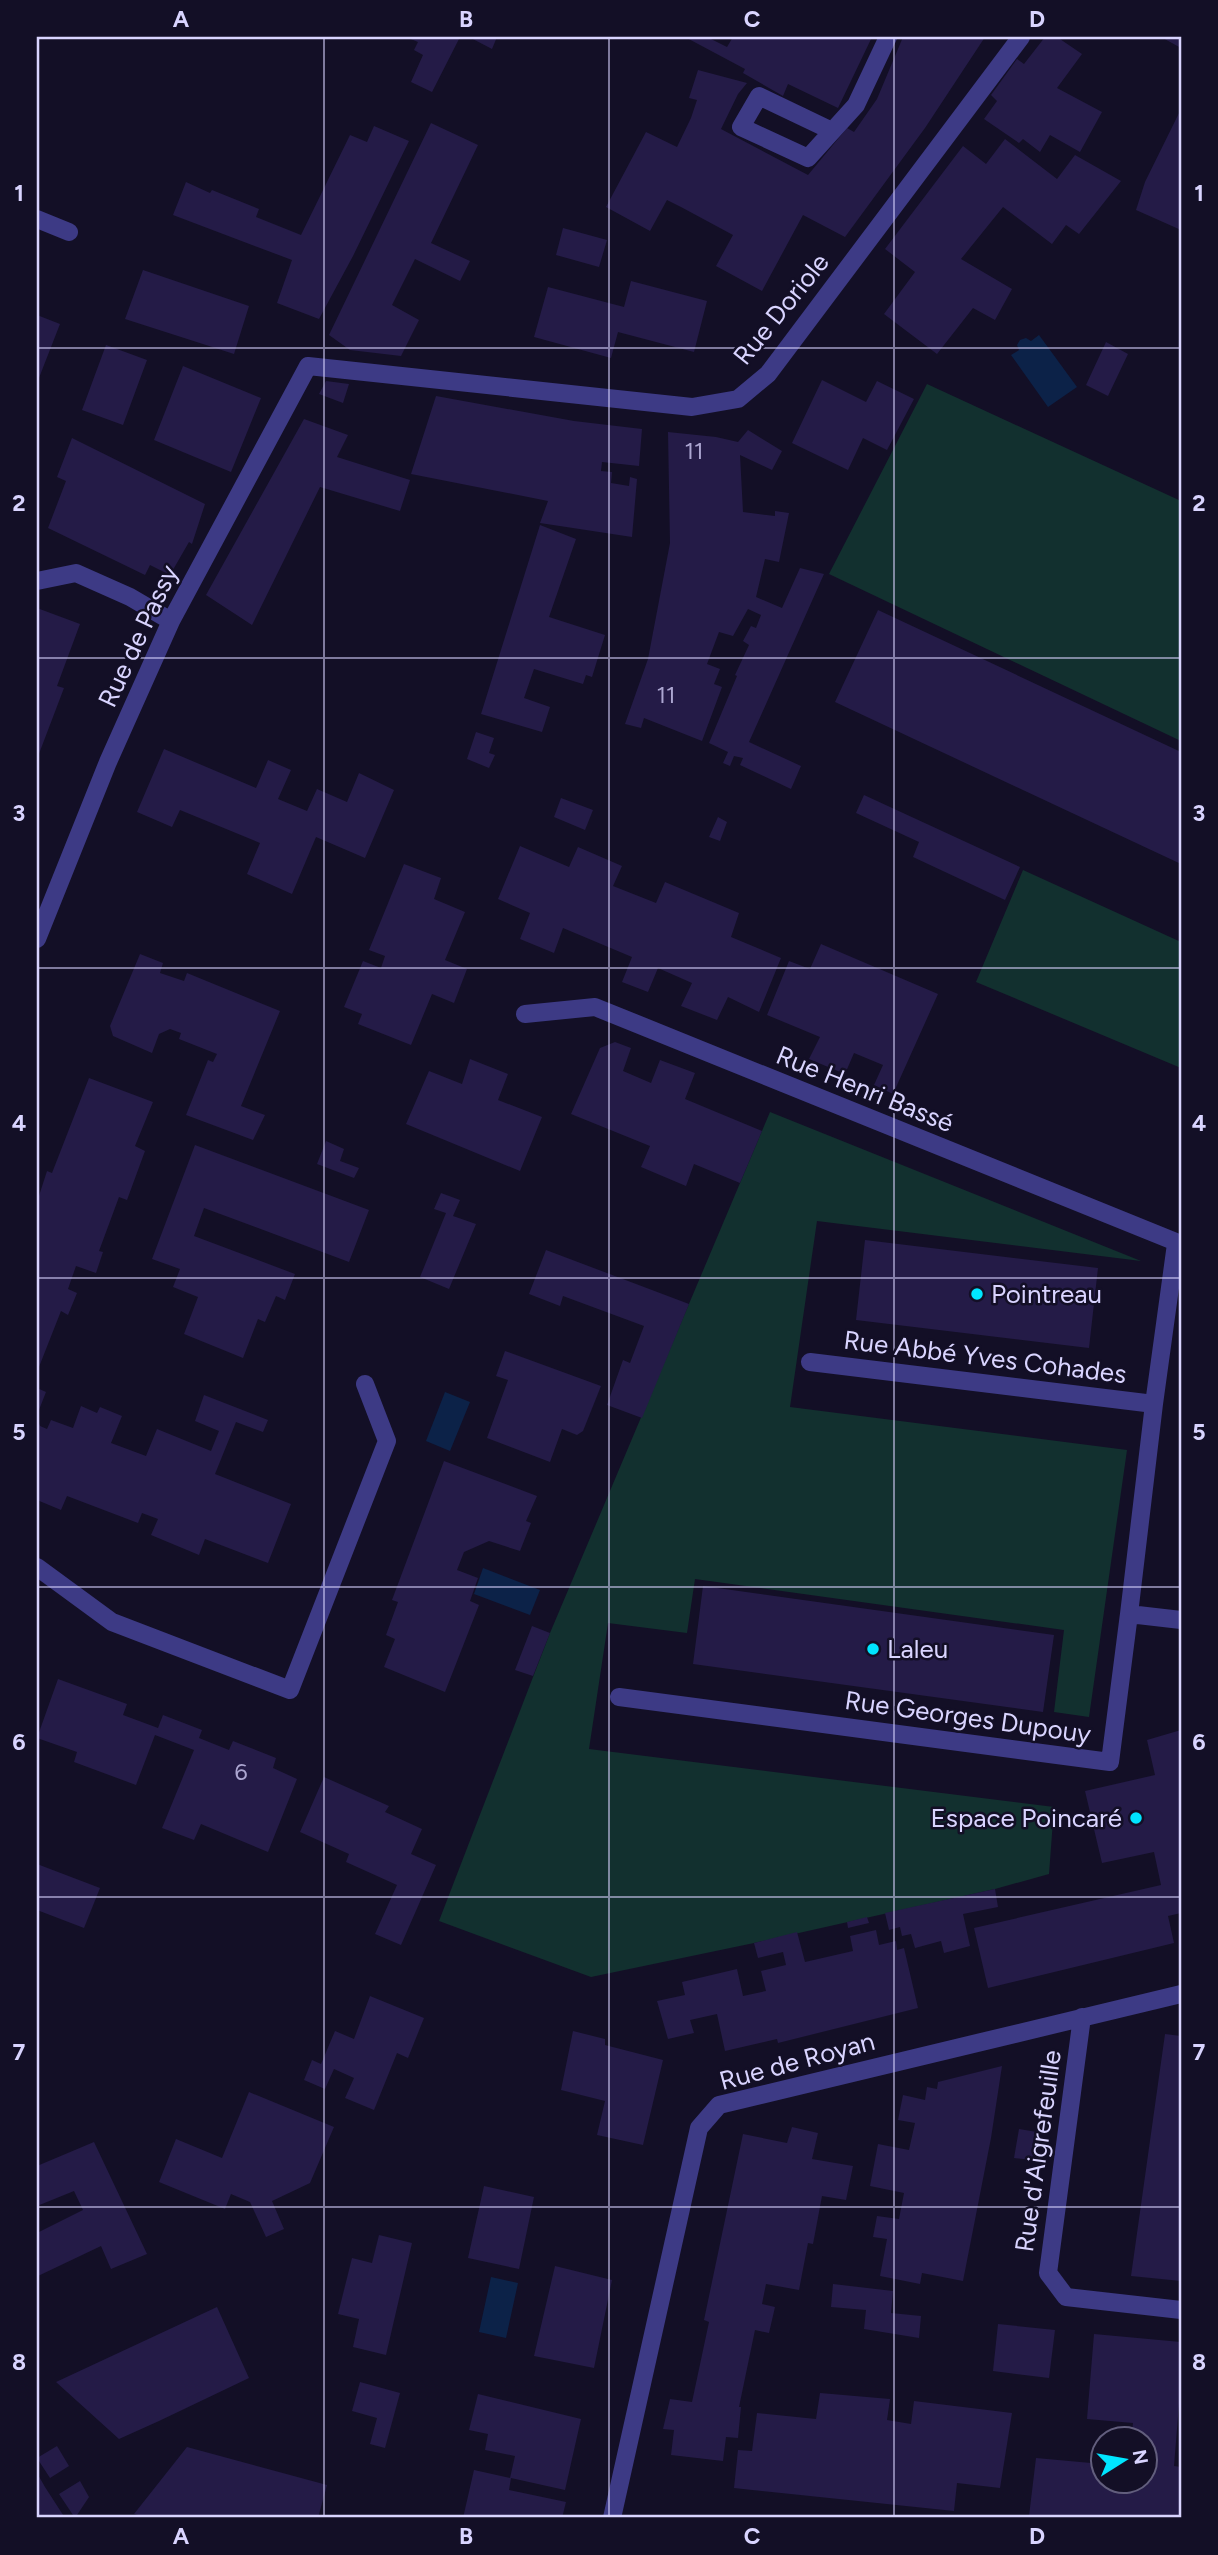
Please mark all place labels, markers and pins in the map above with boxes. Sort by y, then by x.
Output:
place label: Pointreau [991,1278,1102,1310]
marker: Pointreau [969,1286,985,1302]
place label: Laleu [887,1633,948,1665]
marker: Laleu [865,1641,881,1657]
place label: Espace Poincaré [930,1802,1122,1834]
marker: Espace Poincaré [1128,1810,1144,1826]

